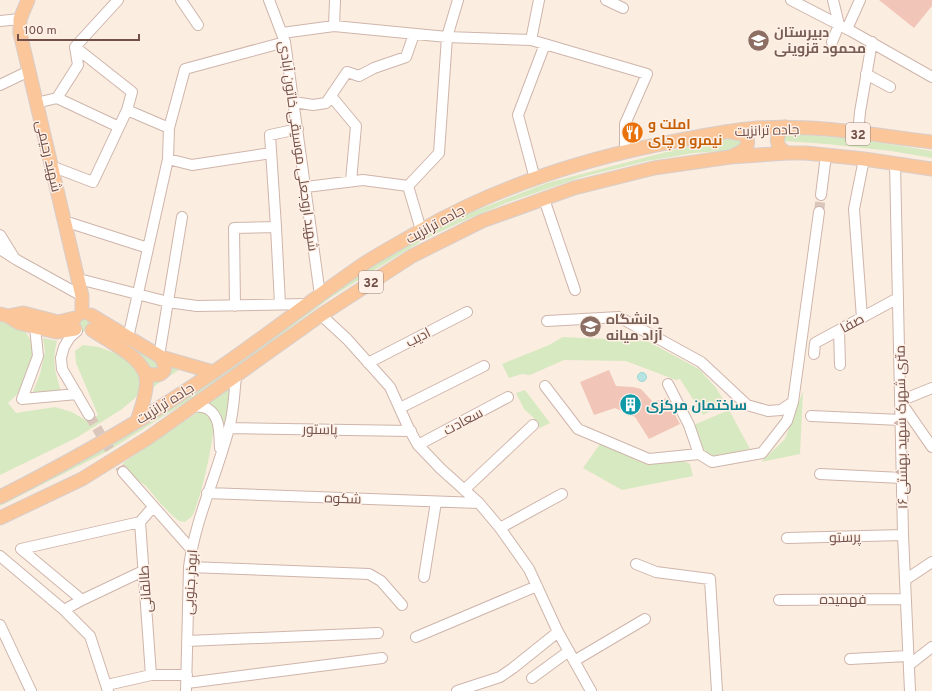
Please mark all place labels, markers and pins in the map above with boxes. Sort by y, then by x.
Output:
place label: دبیرستان محمود قزوینی [774,25,866,58]
school or university icon: دبیرستان محمود قزوینی [745,27,771,53]
place label: املت و نیمرو و چای [648,117,722,151]
restaurant icon: املت و نیمرو و چای [620,119,646,145]
place label: دانشگاه آزاد میانه [606,311,663,345]
school or university icon: دانشگاه آزاد میانه [577,314,603,340]
building icon: ساختمان مرکزی [617,392,643,418]
place label: ساختمان مرکزی [646,398,747,415]

